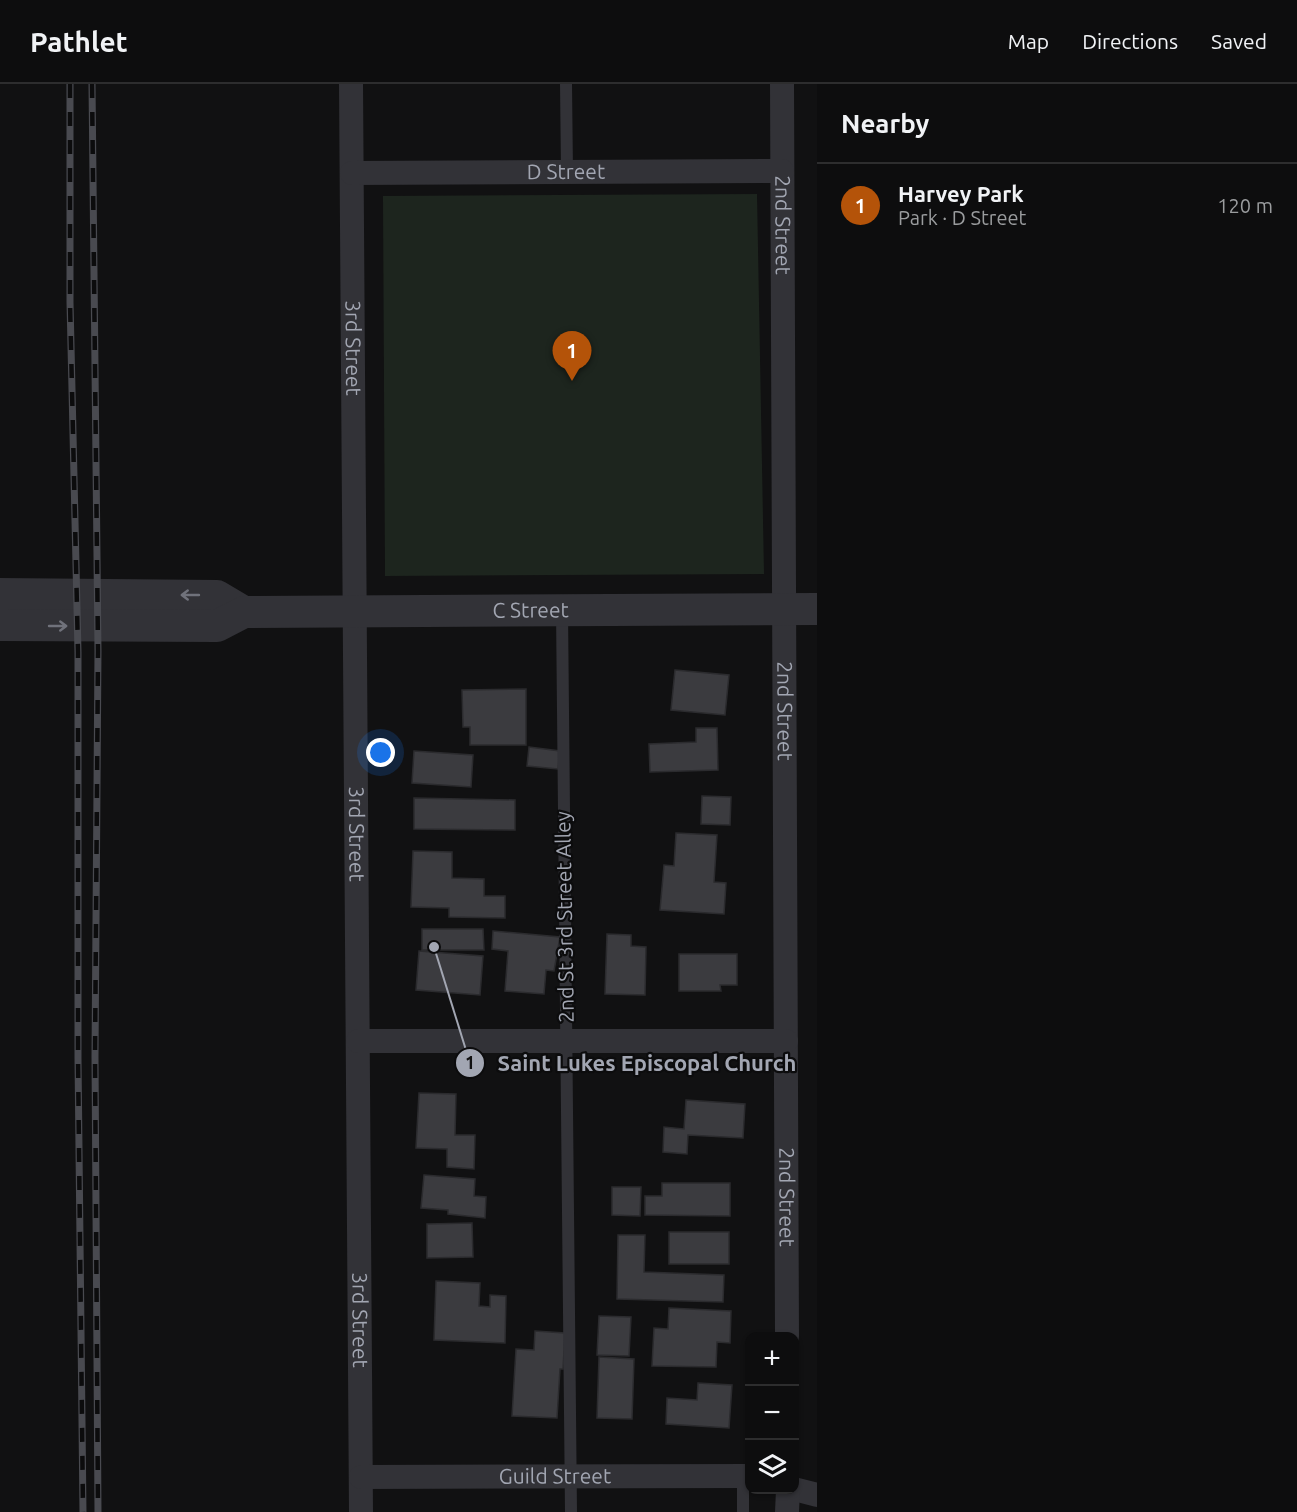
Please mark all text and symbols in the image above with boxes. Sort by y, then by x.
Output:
text: Pathlet [30,26,128,57]
text: Map [1008,29,1049,53]
text: Directions [1082,29,1178,53]
text: Saved [1211,29,1267,53]
text: Nearby [841,109,929,138]
street label: D Street [527,159,605,183]
street label: 2nd Street [771,175,796,275]
text: Harvey Park [898,181,1024,206]
text: 1 [855,194,866,217]
text: 120 m [1217,194,1273,217]
text: Park · D Street [898,206,1026,229]
street label: 3rd Street [342,300,366,396]
pin: 1 [552,332,592,381]
one-way arrow [181,589,201,601]
street label: C Street [492,597,569,622]
one-way arrow [48,620,68,632]
street label: 2nd Street [773,661,798,761]
your location [366,738,395,767]
street label: 3rd Street [345,786,370,882]
street label: 2nd St 3rd Street Alley [550,811,578,1023]
callout: Saint Lukes Episcopal Church [455,1043,808,1083]
text: Saint Lukes Episcopal Church [498,1050,796,1075]
text: 1 [465,1052,475,1072]
street label: 2nd Street [775,1147,800,1247]
street label: 3rd Street [348,1272,373,1368]
map controls [745,1332,799,1494]
button: + [745,1332,799,1386]
button: − [745,1386,799,1440]
button: layers [745,1440,799,1494]
street label: Guild Street [499,1463,611,1488]

